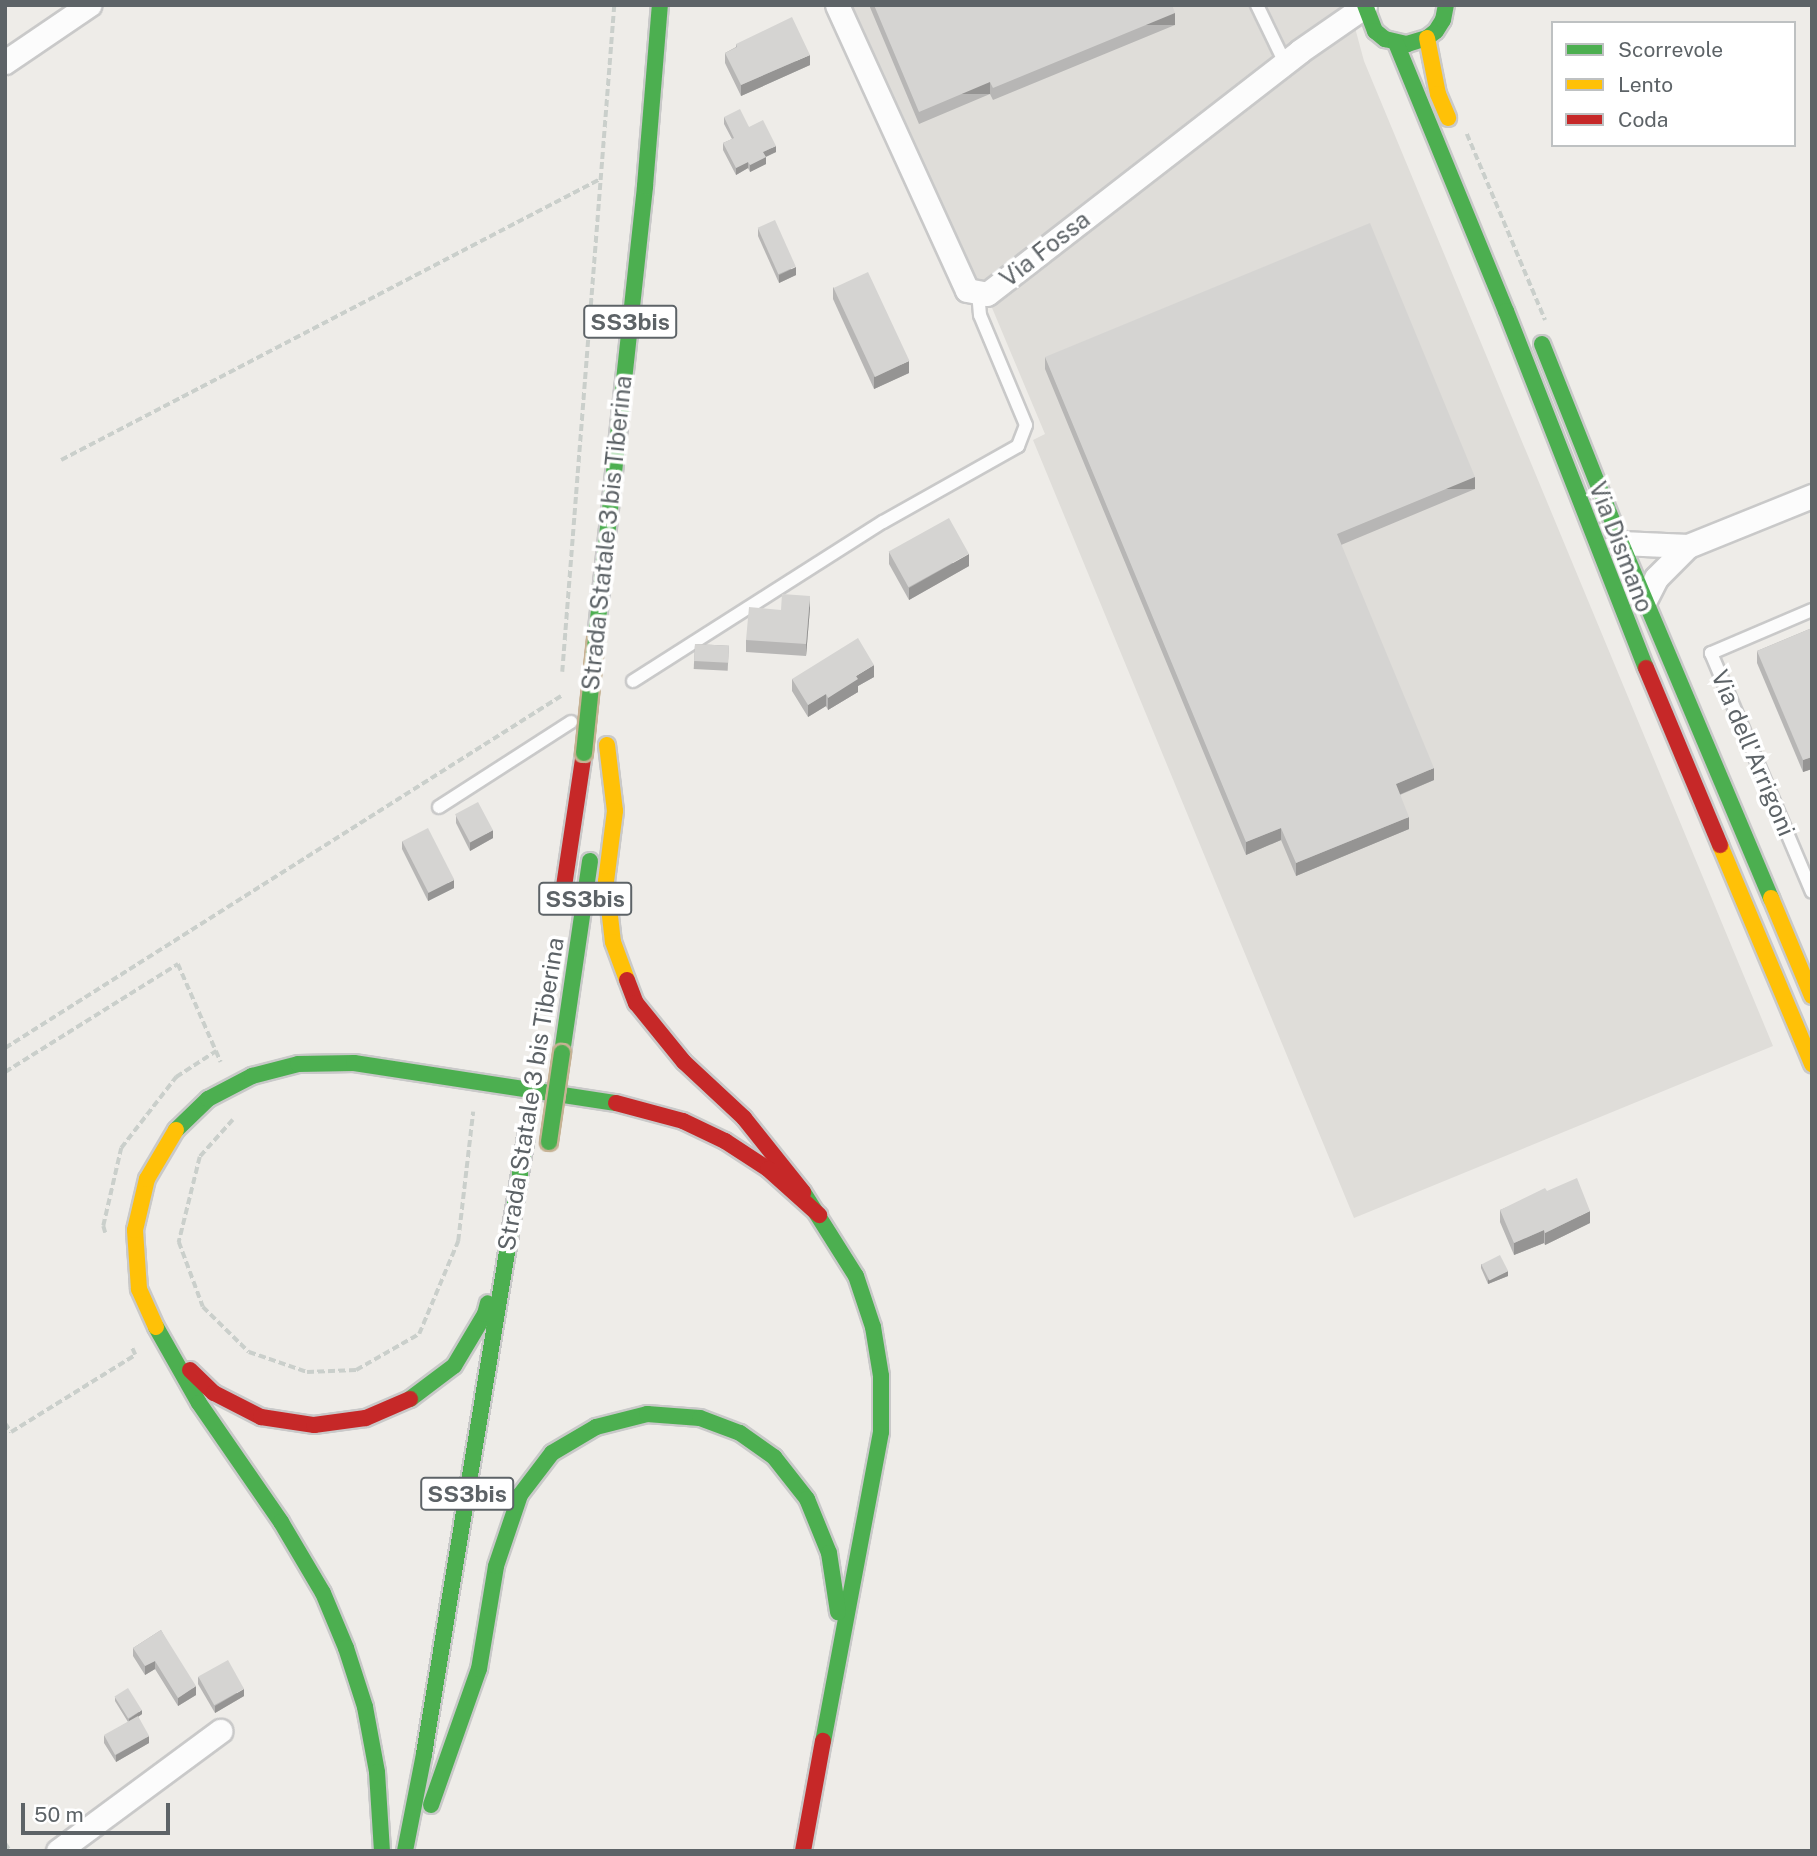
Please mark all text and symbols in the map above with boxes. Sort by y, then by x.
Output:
legend [1551,21,1796,147]
text: Scorrevole [1618,37,1723,62]
text: Lento [1618,72,1673,97]
text: Coda [1618,107,1668,132]
street label: Via Fossa [994,205,1096,293]
road number: SS3bis [583,302,677,342]
street label: Strada Statale 3 bis Tiberina [576,374,638,692]
street label: Via Dismano [1583,478,1659,616]
street label: Via dell'Arrigoni [1705,666,1801,840]
road number: SS3bis [538,879,632,918]
street label: Strada Statale 3 bis Tiberina [492,935,570,1253]
road number: SS3bis [420,1474,514,1513]
scale bar [24,1790,173,1834]
text: 50 m [34,1802,84,1827]

